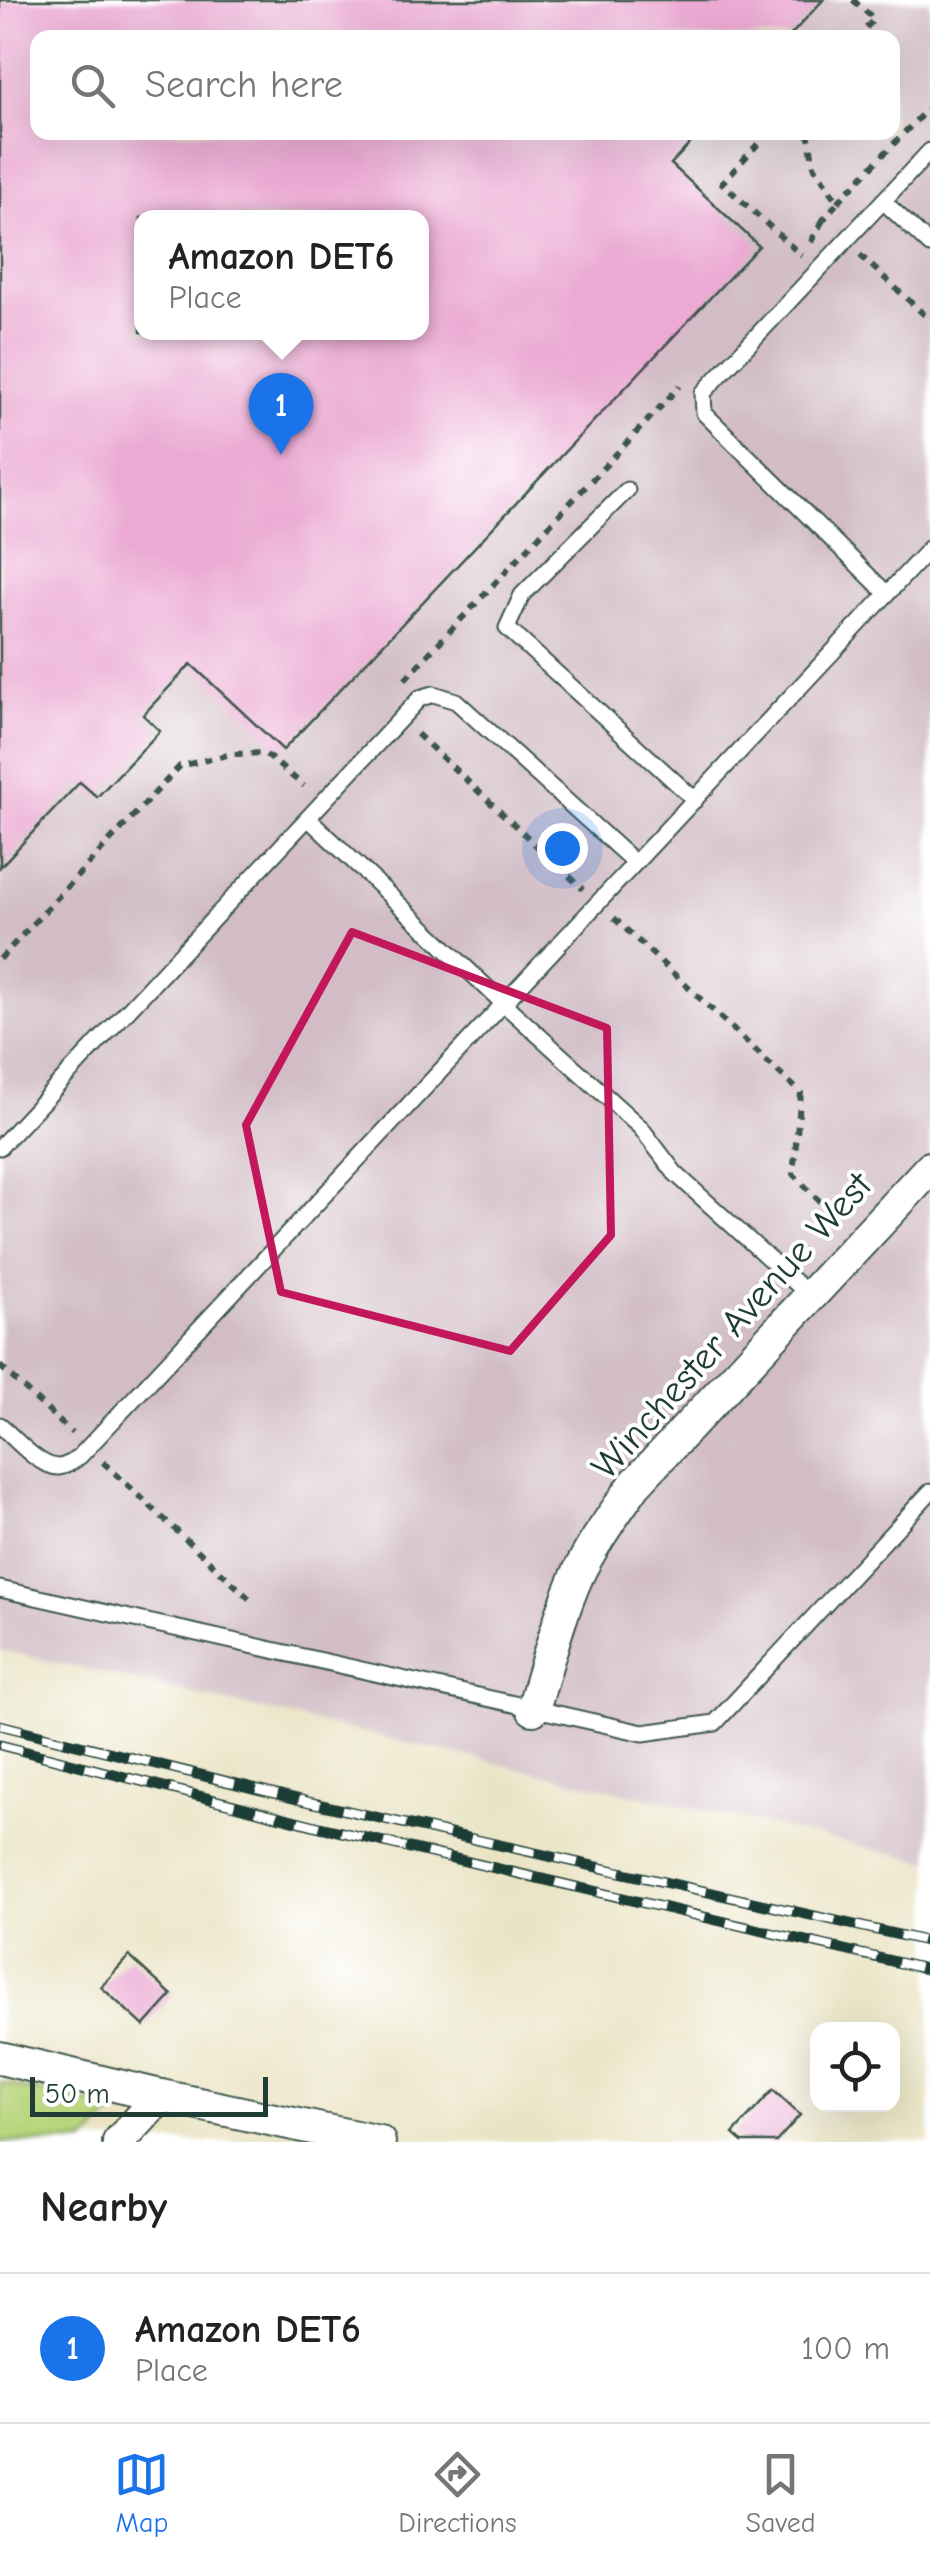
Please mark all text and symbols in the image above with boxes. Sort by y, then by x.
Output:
search box [30,30,900,140]
icon: search [65,58,120,113]
text: Search here [145,63,343,107]
popup [134,210,429,340]
text: Amazon DET6 [169,235,394,279]
text: Place [169,279,241,316]
pin: 1 [248,372,314,455]
your location [537,823,588,874]
street label: Winchester Avenue West [583,1163,882,1488]
map controls [810,2022,900,2112]
button: locate [810,2022,900,2112]
scale bar [30,2072,268,2116]
text: 50 m [45,2078,110,2110]
text: Nearby [40,2183,167,2232]
text: Amazon DET6 [135,2308,361,2352]
text: 1 [66,2330,79,2367]
text: 100 m [801,2330,890,2367]
text: Place [135,2352,208,2389]
tab: Map [114,2447,169,2539]
tab: Directions [398,2447,517,2539]
tab: Saved [746,2447,816,2539]

